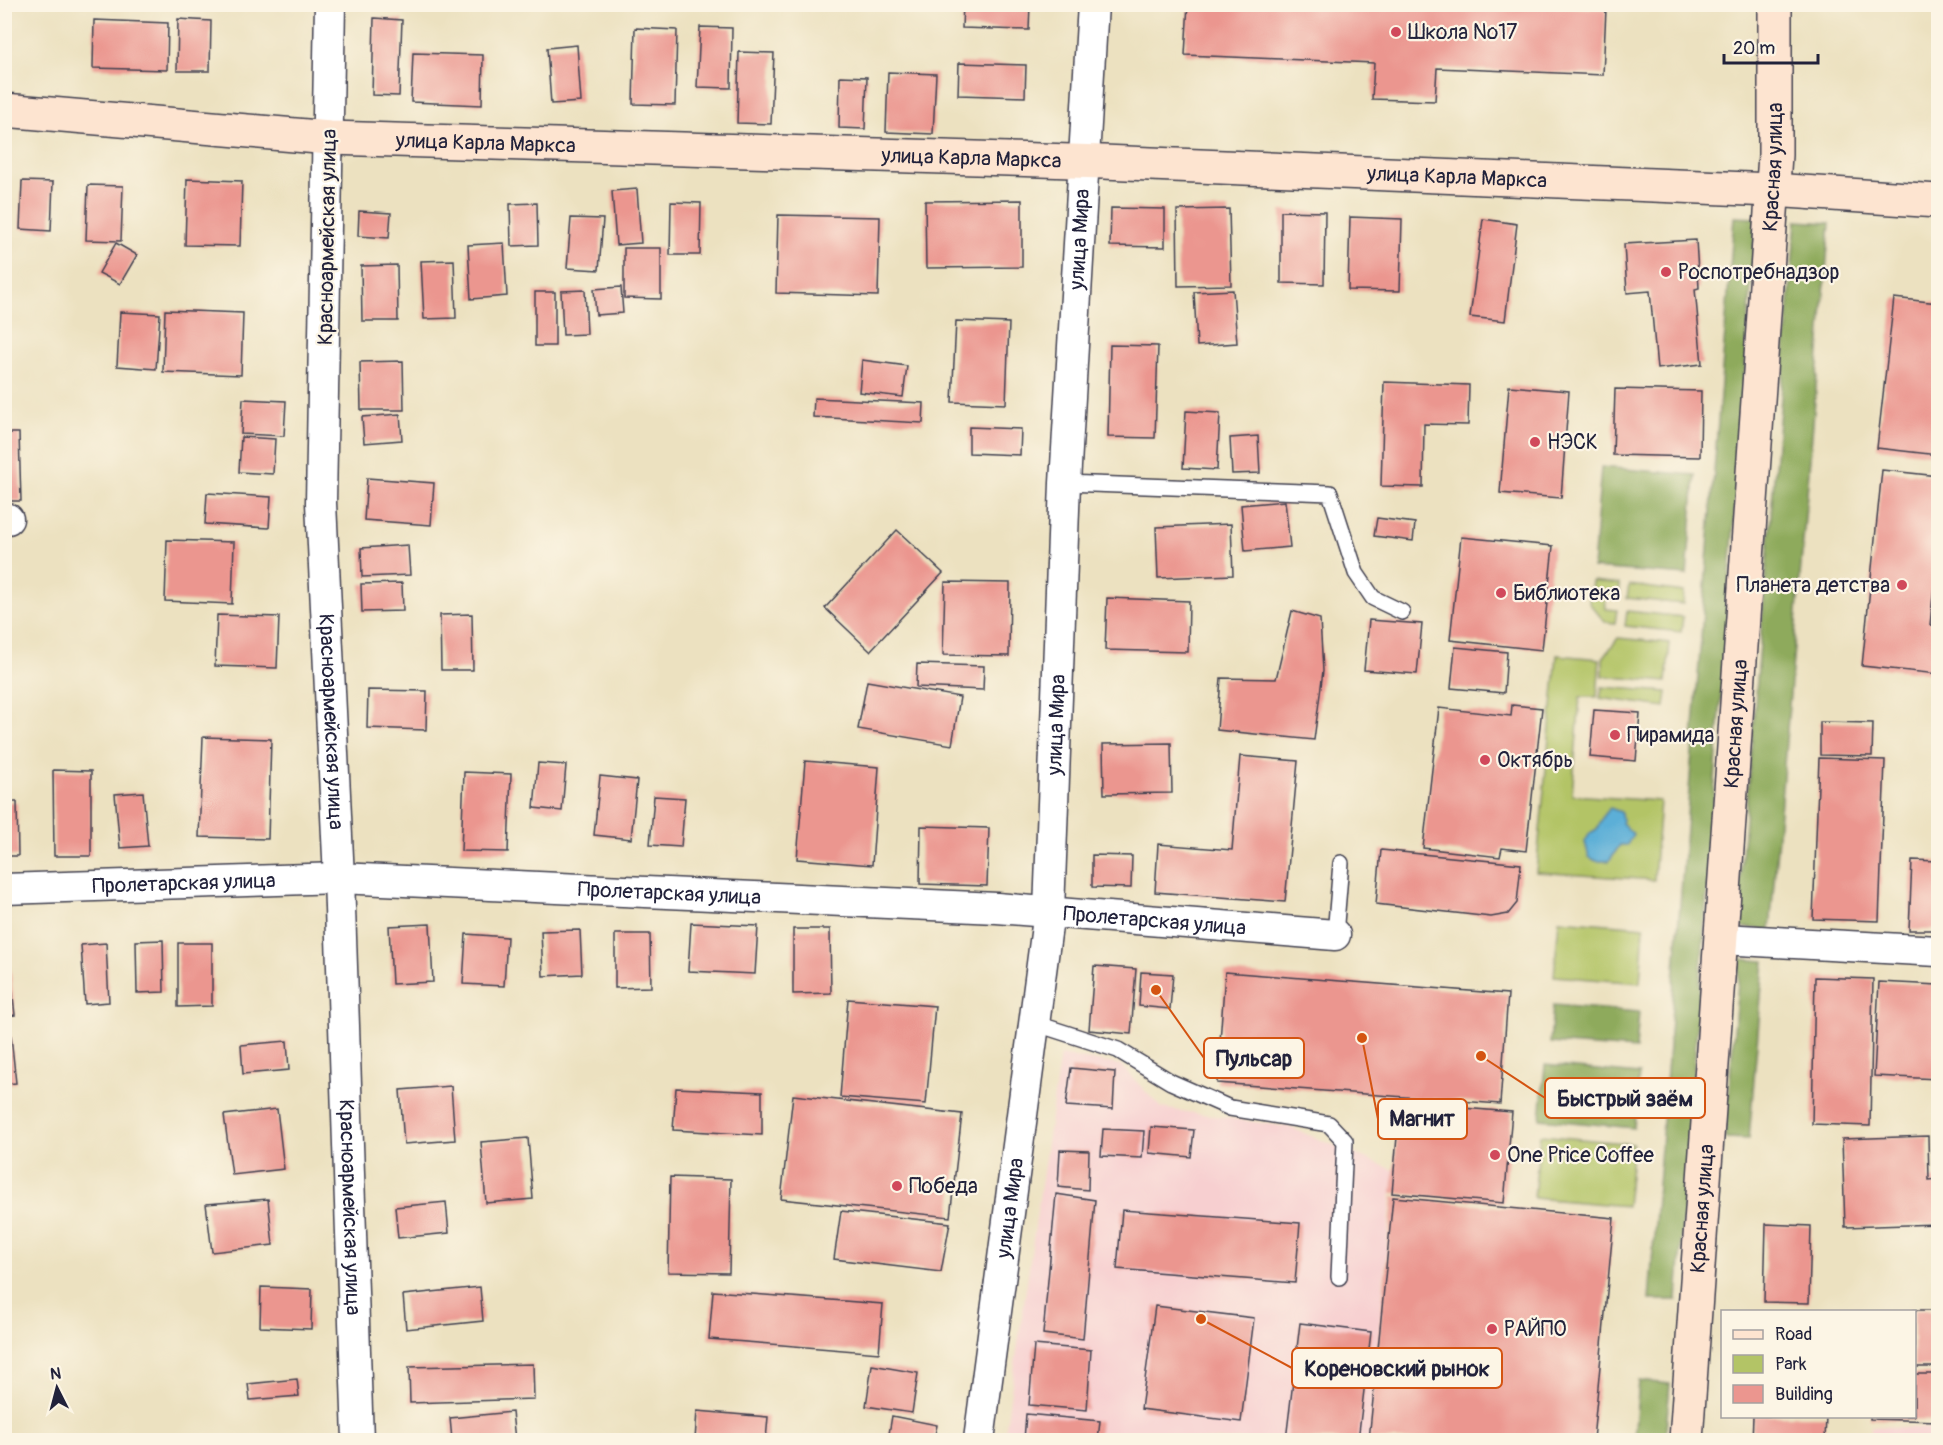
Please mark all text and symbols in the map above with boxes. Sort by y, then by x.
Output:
place label: Школа №17 [1408,19,1517,46]
marker: Школа №17 [1389,25,1403,39]
scale bar [1724,27,1818,65]
text: 20 m [1733,37,1775,60]
street label: Красная улица [1757,102,1789,233]
street label: улица Карла Маркса [394,127,576,160]
street label: Красноармейская улица [312,129,343,345]
street label: улица Карла Маркса [880,142,1062,175]
street label: улица Карла Маркса [1366,160,1548,195]
street label: улица Мира [1063,188,1096,292]
place label: Роспотребнадзор [1678,259,1839,286]
marker: Роспотребнадзор [1659,265,1673,279]
place label: НЭСК [1547,429,1598,456]
marker: НЭСК [1528,435,1542,449]
place label: Планета детства [1737,572,1890,599]
marker: Планета детства [1895,578,1909,592]
place label: Библиотека [1513,580,1620,607]
marker: Библиотека [1494,586,1508,600]
street label: Красноармейская улица [312,613,350,830]
street label: Красная улица [1718,658,1754,789]
street label: улица Мира [1041,674,1072,777]
place label: Пирамида [1627,722,1714,749]
marker: Пирамида [1608,728,1622,742]
place label: Октябрь [1497,747,1573,774]
marker: Октябрь [1478,753,1492,767]
street label: Пролетарская улица [92,867,276,900]
street label: Пролетарская улица [577,876,762,911]
street label: Пролетарская улица [1062,900,1247,942]
callout: Пульсар [1204,1038,1304,1078]
text: Пульсар [1216,1045,1292,1073]
callout: Быстрый заём [1545,1078,1705,1118]
text: Быстрый заём [1557,1085,1693,1113]
street label: Красноармейская улица [332,1099,367,1316]
callout: Магнит [1378,1099,1467,1139]
text: Магнит [1389,1105,1456,1133]
place label: One Price Coffee [1507,1142,1654,1169]
street label: Красная улица [1685,1143,1720,1274]
marker: One Price Coffee [1488,1148,1502,1162]
street label: улица Мира [990,1156,1030,1261]
place label: Победа [909,1173,978,1200]
marker: Победа [890,1179,904,1193]
legend [1721,1310,1916,1418]
place label: РАЙПО [1504,1316,1567,1343]
marker: РАЙПО [1485,1322,1499,1336]
text: Road [1775,1323,1812,1346]
callout: Кореновский рынок [1292,1348,1502,1388]
text: Park [1775,1353,1807,1376]
text: Кореновский рынок [1304,1355,1490,1383]
north arrow [27,1358,87,1418]
text: N [49,1364,62,1385]
text: Building [1775,1383,1833,1406]

